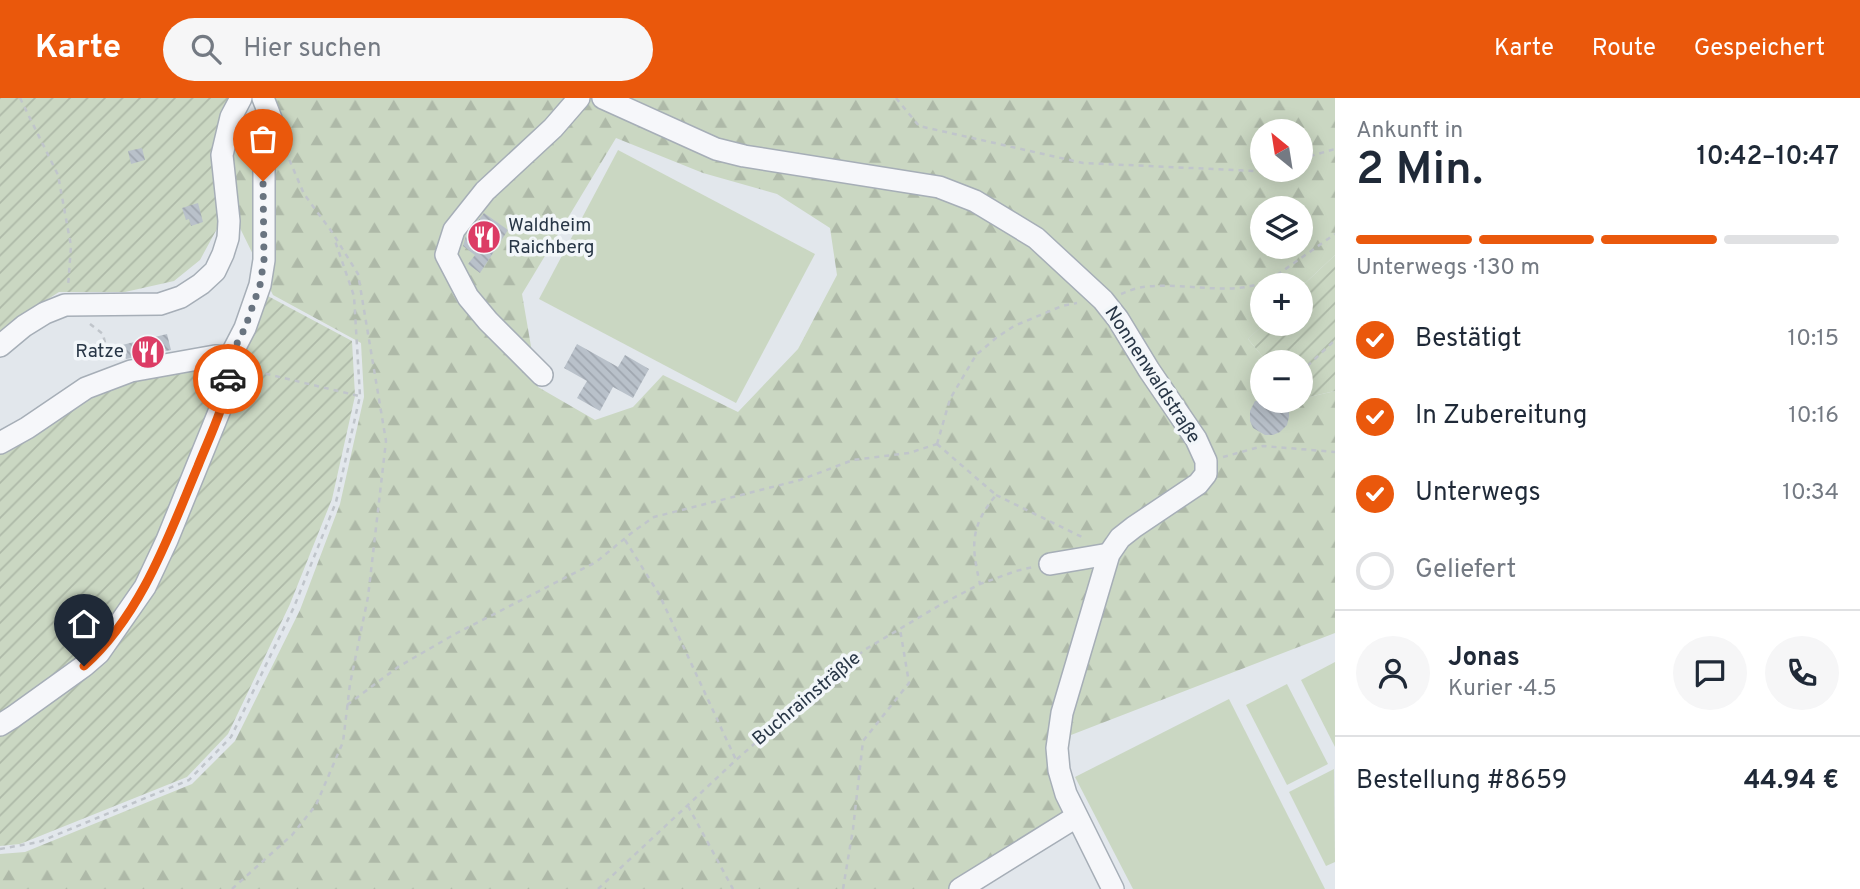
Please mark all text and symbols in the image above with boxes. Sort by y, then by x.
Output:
search box [163,18,653,81]
text: Karte [35,28,121,70]
icon: search [187,30,225,68]
text: Hier suchen [243,33,382,66]
text: Karte [1494,34,1554,64]
text: Route [1592,34,1656,64]
text: Gespeichert [1694,34,1825,64]
pin [233,109,293,181]
text: Ankunft in [1356,117,1463,146]
north arrow [1250,119,1312,182]
map controls [1250,119,1313,413]
icon: bag [244,120,282,158]
text: 10:42–10:47 [1697,141,1839,174]
text: 2 Min. [1356,142,1483,201]
button: layers [1250,196,1313,259]
place label: Waldheim Raichberg [508,214,594,260]
restaurant icon: Waldheim Raichberg [465,218,503,256]
text: Unterwegs · 130 m [1356,254,1540,283]
button: + [1250,273,1313,336]
street label: Nonnenwaldstraße [1099,302,1205,448]
icon: check [1356,321,1394,359]
text: Bestätigt [1415,323,1522,356]
text: 10:15 [1788,325,1839,354]
restaurant icon: Ratze [129,333,167,371]
place label: Ratze [75,340,124,364]
courier [193,344,263,414]
button: − [1250,350,1313,413]
icon: car [209,360,247,398]
icon: check [1356,398,1394,436]
text: In Zubereitung [1415,400,1587,433]
text: 10:16 [1788,402,1839,431]
icon: check [1356,475,1394,513]
text: Unterwegs [1415,477,1541,510]
text: 10:34 [1782,479,1839,508]
text: Geliefert [1415,554,1516,587]
pin [54,594,114,666]
icon: home [65,605,103,643]
button: person [1356,636,1430,710]
button: chat [1673,636,1747,710]
button: phone [1765,636,1839,710]
text: Jonas [1448,642,1520,675]
street label: Buchrainsträßle [748,647,866,751]
text: Kurier · 4.5 [1448,675,1557,704]
text: Bestellung #8659 [1356,765,1567,798]
text: 44.94 € [1744,765,1839,798]

